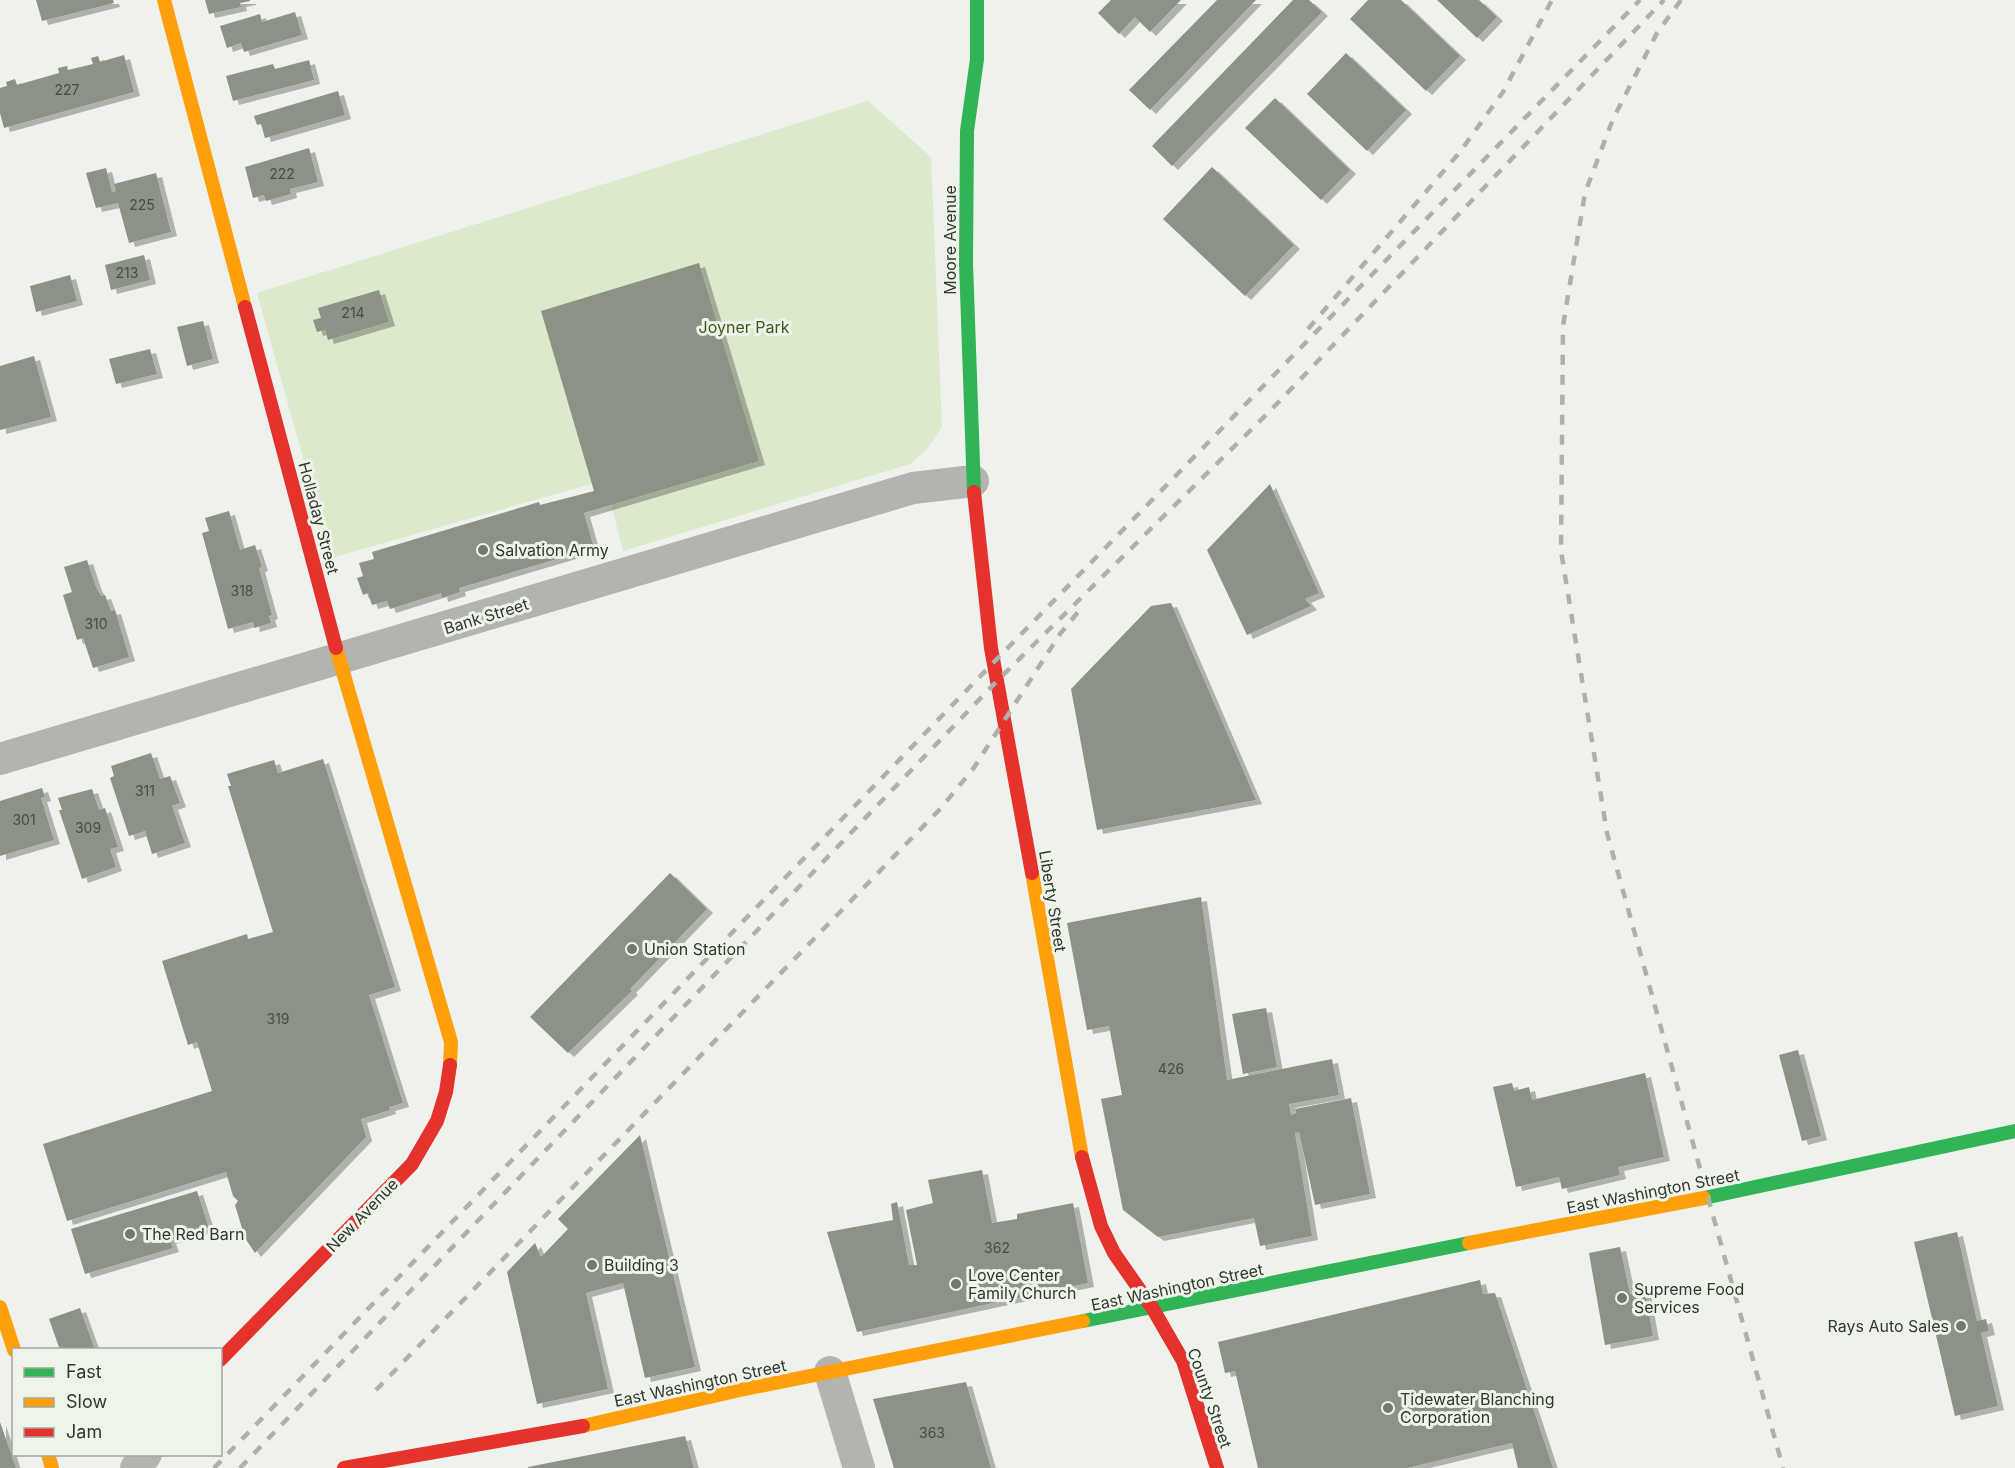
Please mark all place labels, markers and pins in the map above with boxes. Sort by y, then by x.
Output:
place label: Salvation Army [495,540,609,560]
marker: Salvation Army [476,543,490,557]
place label: Union Station [644,939,746,959]
marker: Union Station [625,942,639,956]
place label: The Red Barn [142,1224,244,1244]
marker: The Red Barn [123,1227,137,1241]
place label: Building 3 [604,1255,679,1275]
marker: Building 3 [585,1258,599,1272]
place label: Love Center Family Church [968,1265,1076,1303]
marker: Love Center Family Church [949,1277,963,1291]
place label: Supreme Food Services [1634,1279,1744,1317]
marker: Supreme Food Services [1615,1291,1629,1305]
place label: Rays Auto Sales [1828,1316,1949,1336]
marker: Rays Auto Sales [1954,1319,1968,1333]
place label: Tidewater Blanching Corporation [1400,1389,1555,1427]
marker: Tidewater Blanching Corporation [1381,1401,1395,1415]

